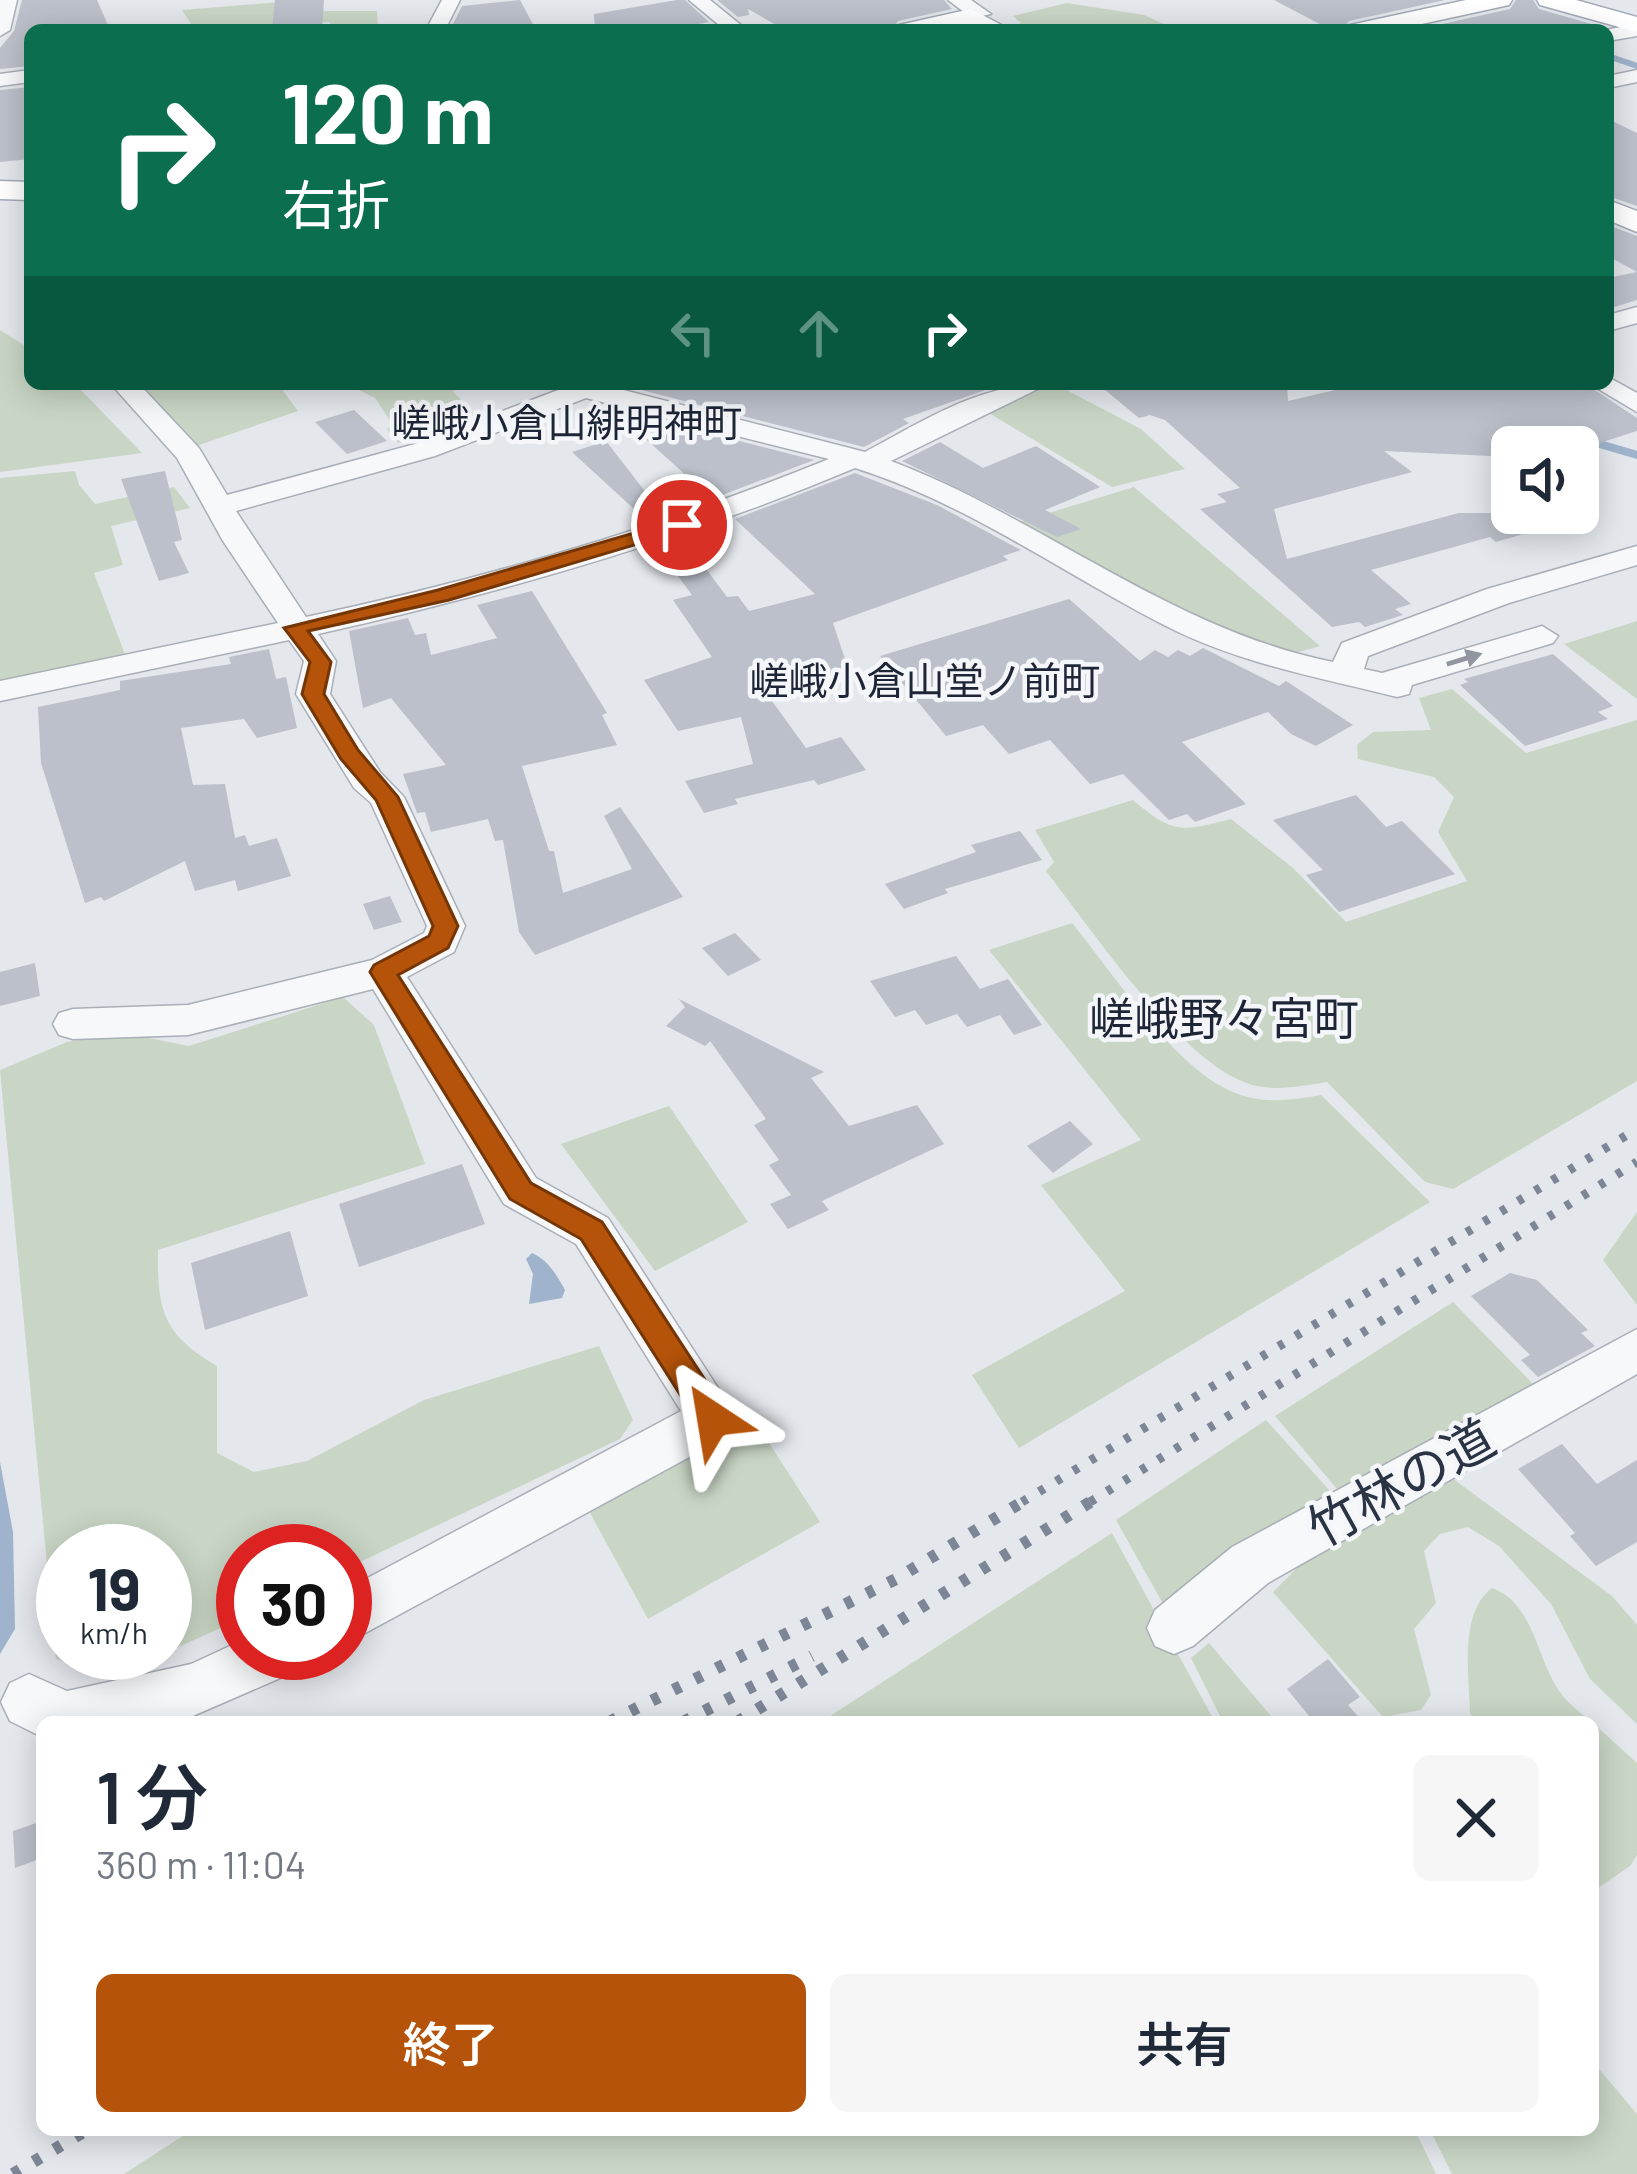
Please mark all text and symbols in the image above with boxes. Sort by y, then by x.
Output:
text: 120 m [282,60,494,161]
icon: right [84,72,240,228]
text: 右折 [282,171,390,236]
icon: left [660,300,726,366]
icon: ahead [786,300,852,366]
icon: right [912,300,978,366]
district label: 嵯峨小倉山緋明神町 [391,398,743,445]
map controls [1491,426,1599,534]
button: sound [1491,426,1599,534]
pin [631,474,733,576]
icon: arrive [649,492,715,558]
one-way arrow [1446,649,1483,667]
district label: 嵯峨小倉山堂ノ前町 [749,656,1101,703]
district label: 嵯峨野々宮町 [1089,990,1359,1044]
position arrow [650,1356,776,1482]
street label: 竹林の道 [1296,1405,1504,1557]
speed limit sign: 30 [216,1524,372,1680]
text: 19 [87,1551,141,1623]
text: km/h [80,1614,148,1650]
text: 1 分 [96,1752,208,1838]
button: close [1413,1755,1539,1881]
text: 360 m · 11:04 [96,1840,306,1887]
button: 終了 [96,1974,806,2112]
button: 共有 [830,1974,1539,2112]

